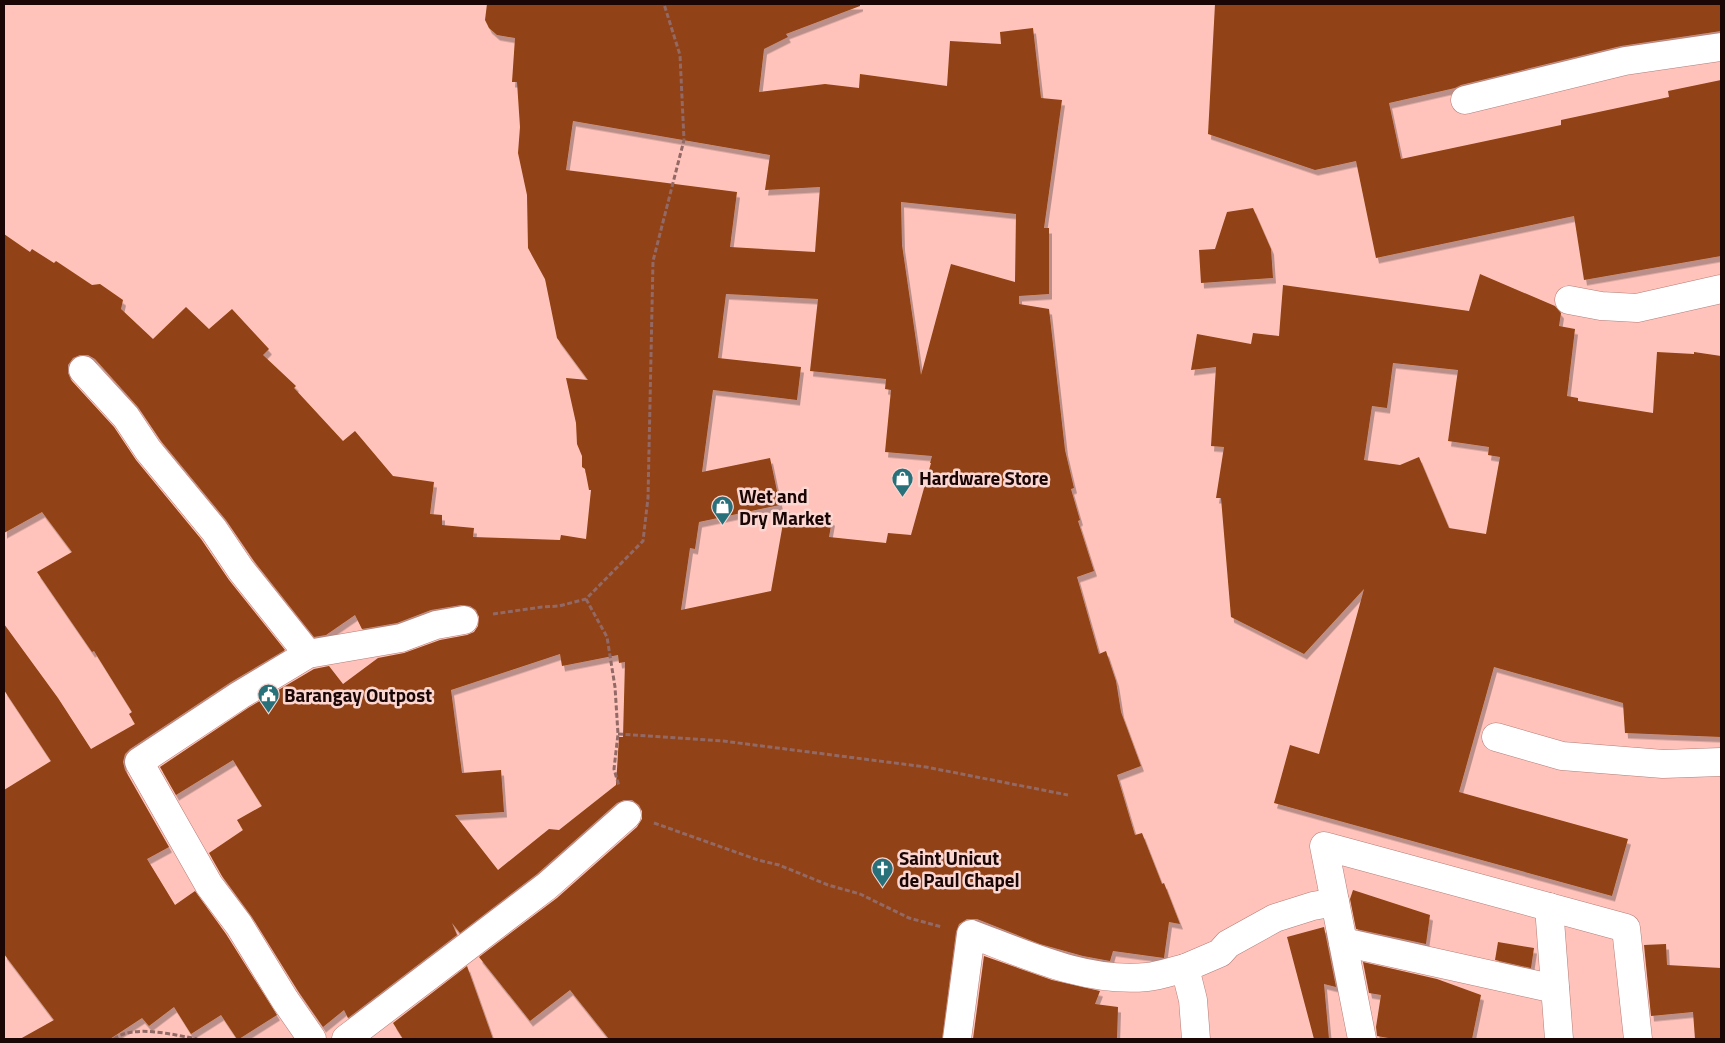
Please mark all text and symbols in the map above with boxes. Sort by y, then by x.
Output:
place label: Hardware Store [919,463,1049,492]
shop icon: Hardware Store [891,466,915,497]
place label: Wet and Dry Market [739,481,831,532]
shop icon: Wet and Dry Market [711,495,735,526]
place label: Barangay Outpost [284,680,432,709]
public building icon: Barangay Outpost [256,683,280,714]
place label: Saint Unicut de Paul Chapel [899,843,1020,894]
church icon: Saint Unicut de Paul Chapel [871,857,895,888]

